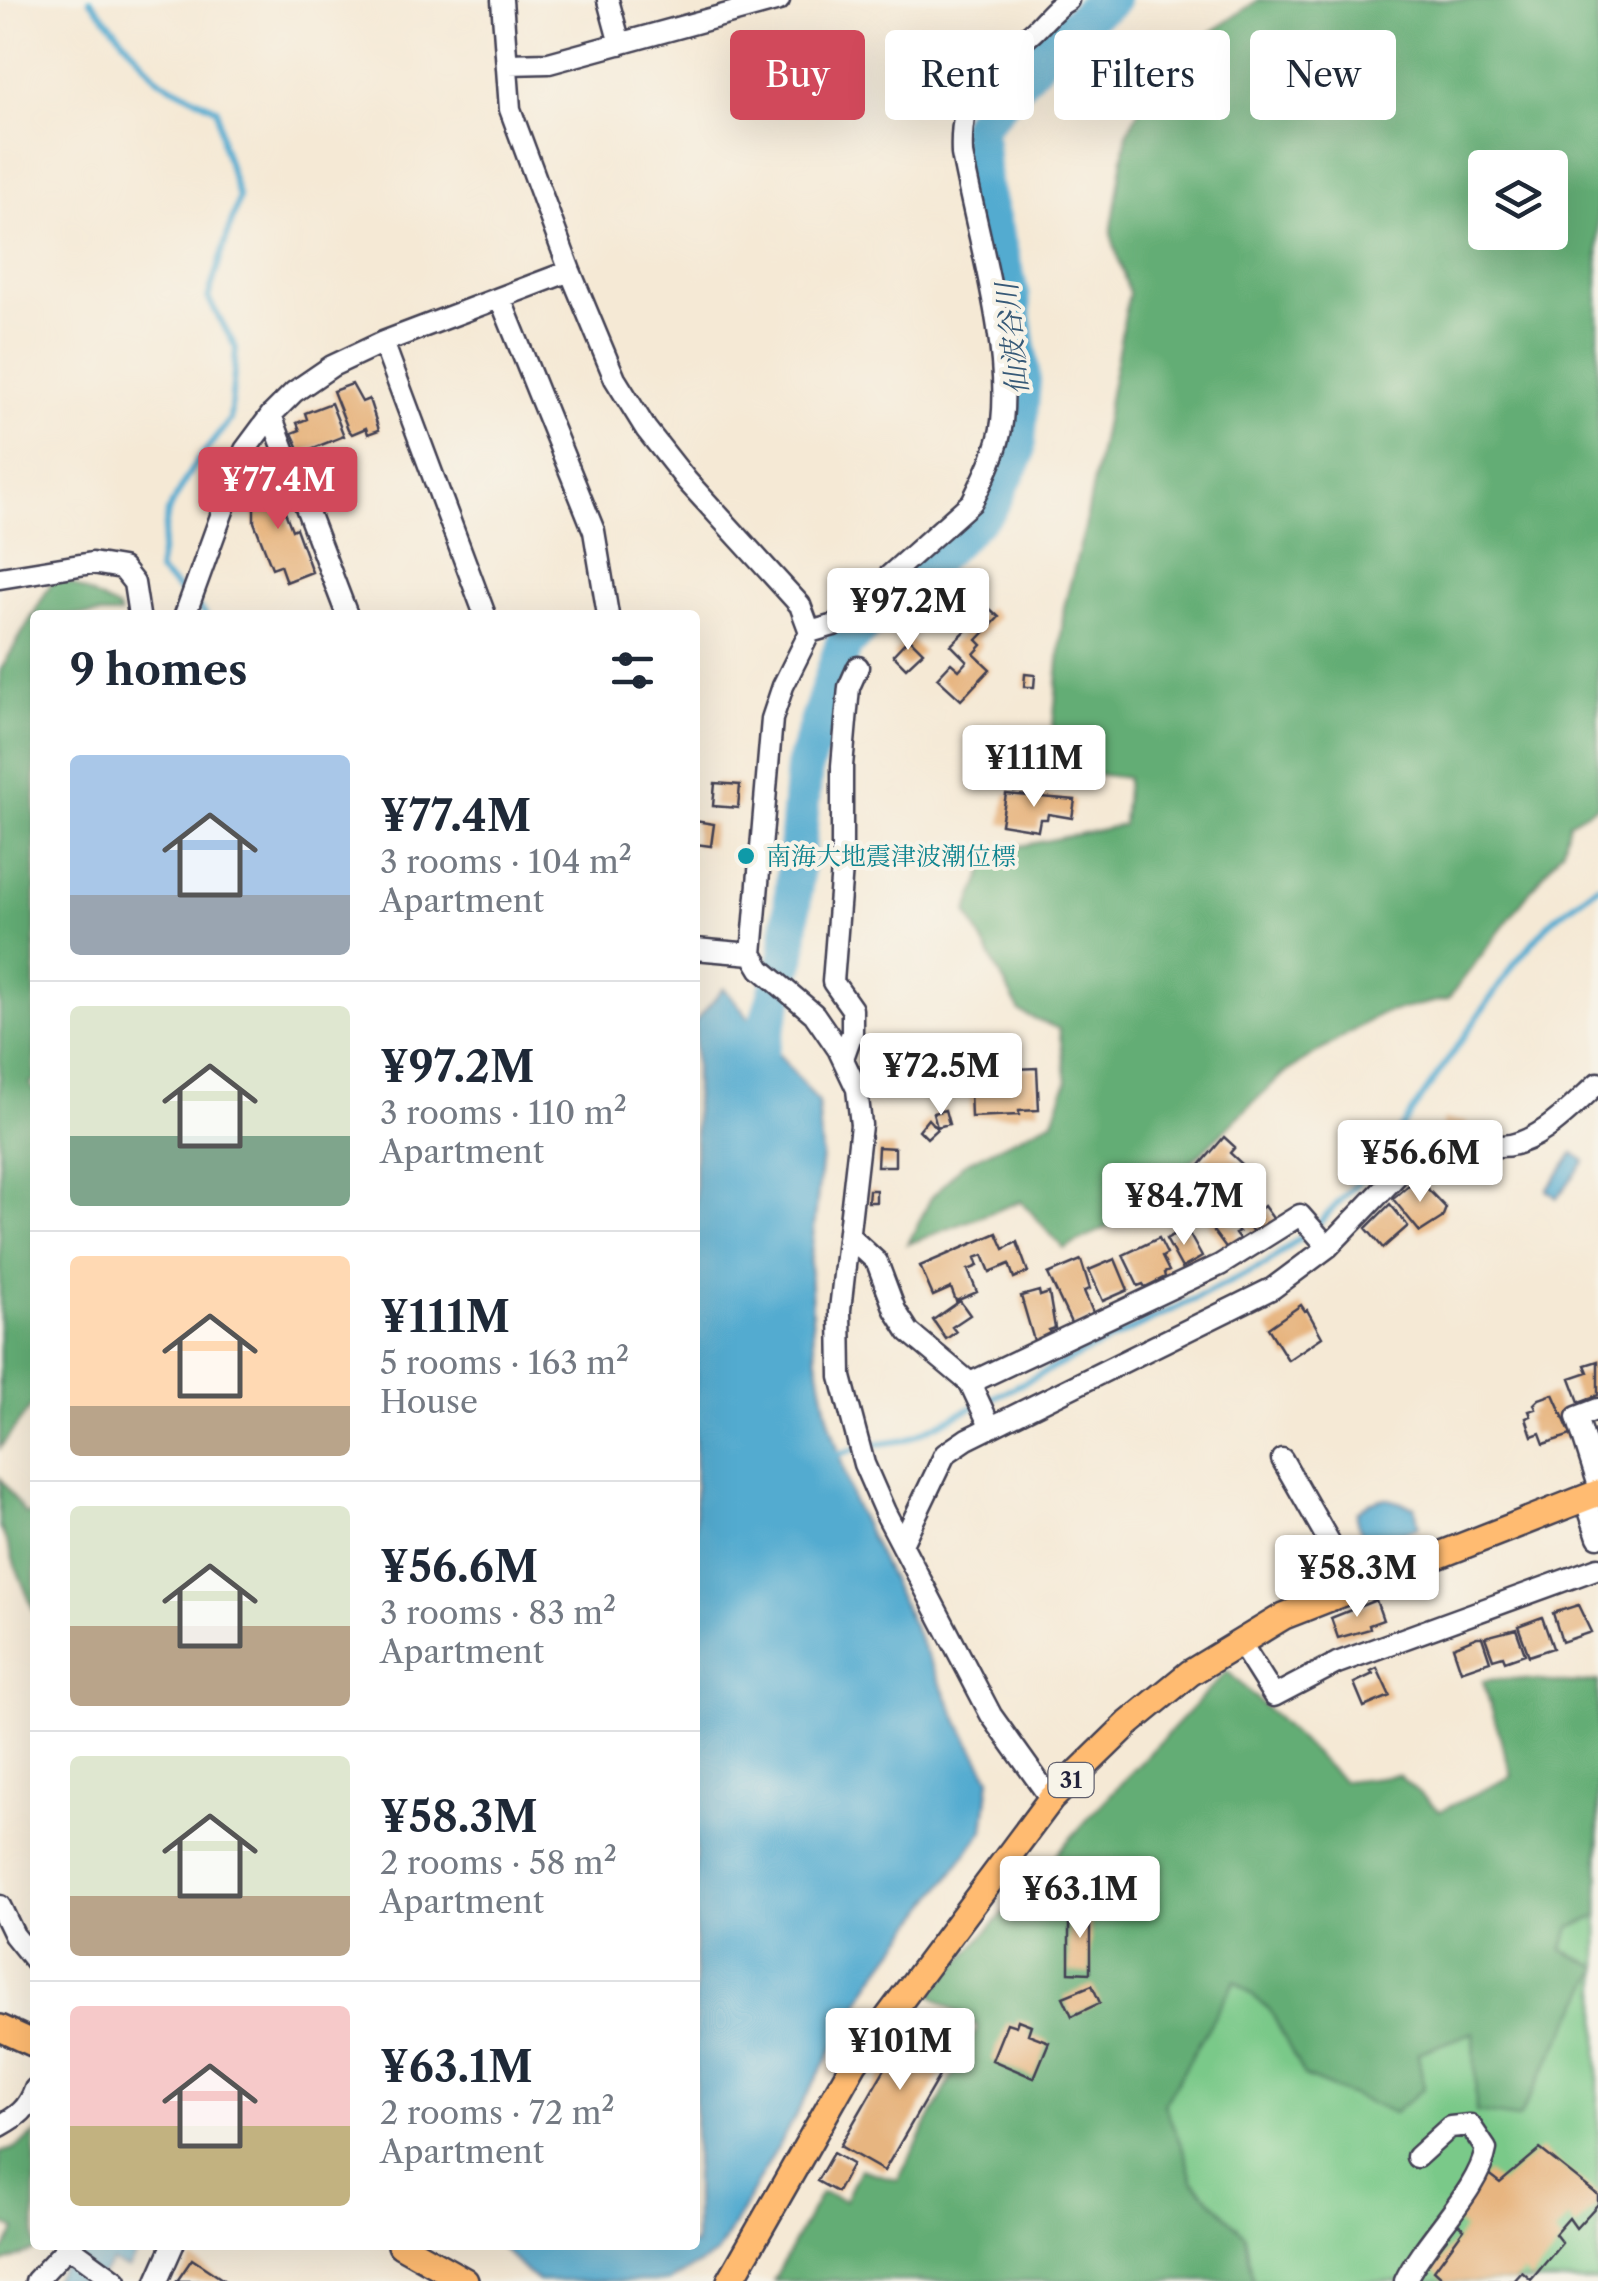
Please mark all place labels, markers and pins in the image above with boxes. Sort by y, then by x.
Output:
pin: ¥77.4M [197,447,359,532]
pin: ¥97.2M [827,568,989,653]
pin: ¥111M [964,725,1104,810]
place label: 南海大地震津波潮位標 [766,841,1016,872]
marker: 南海大地震津波潮位標 [735,845,757,867]
pin: ¥72.5M [860,1033,1022,1118]
pin: ¥56.6M [1339,1120,1501,1205]
pin: ¥84.7M [1103,1163,1265,1248]
pin: ¥58.3M [1276,1535,1438,1620]
pin: ¥63.1M [999,1856,1161,1941]
pin: ¥101M [830,2008,970,2093]

